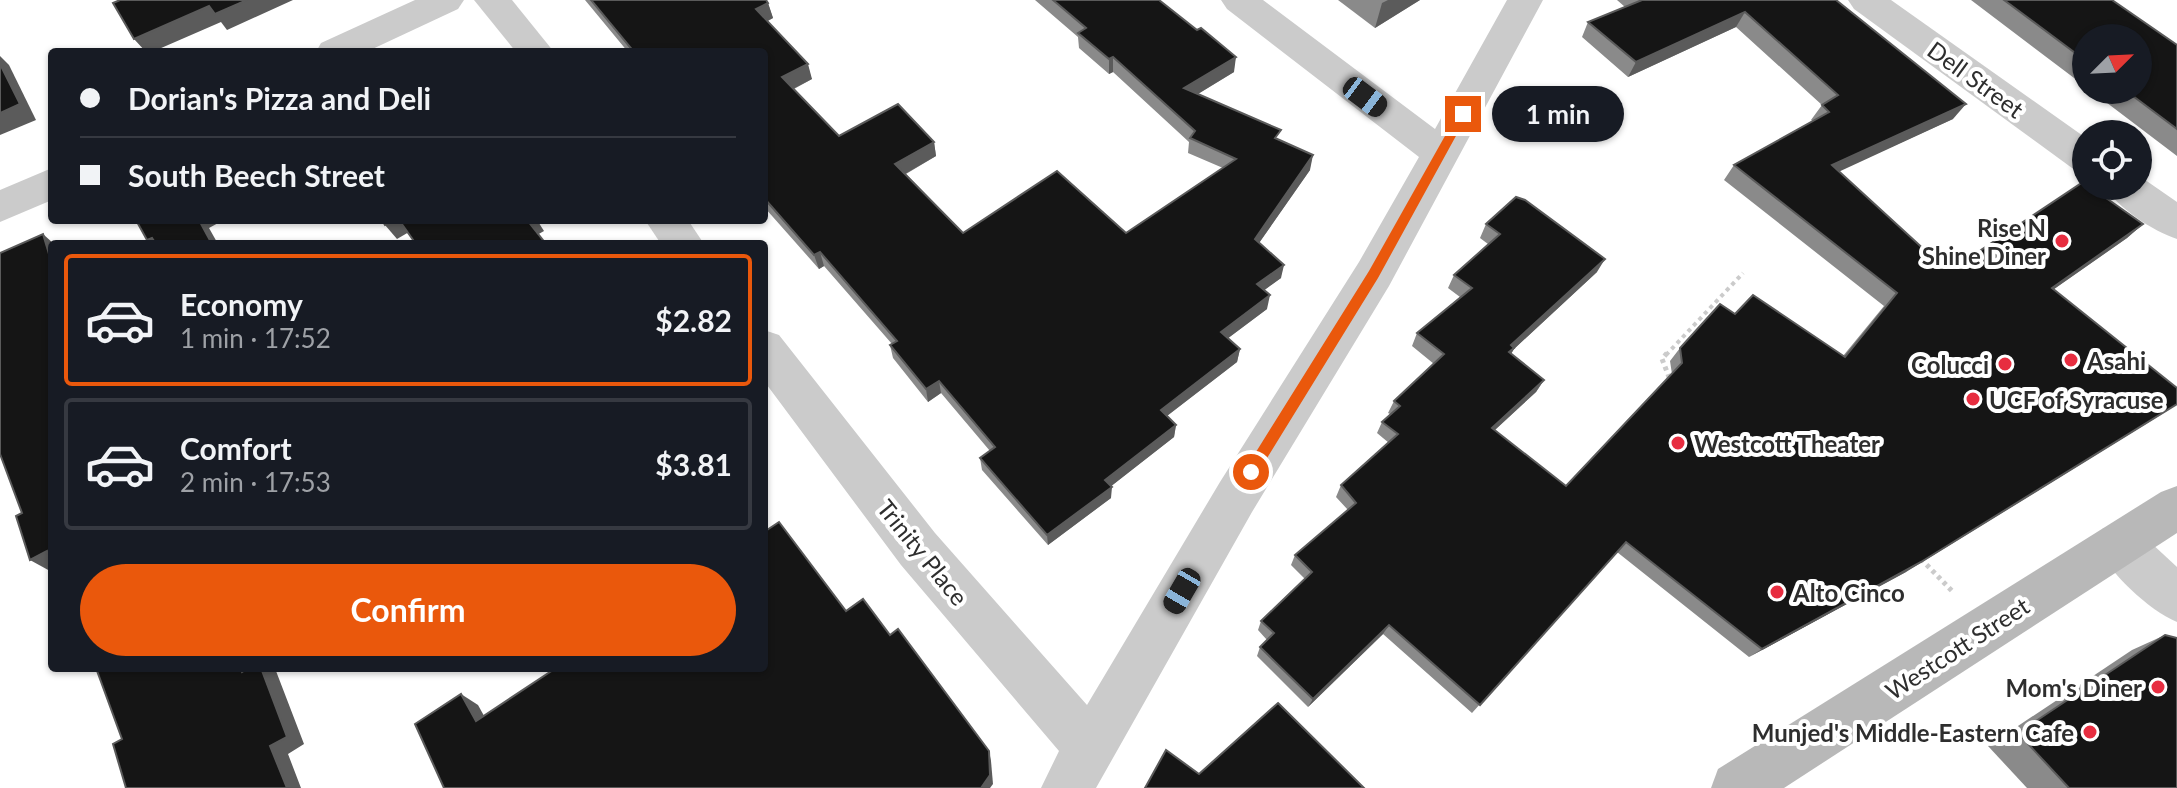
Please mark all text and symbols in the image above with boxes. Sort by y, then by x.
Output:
north arrow [2072,24,2152,104]
map controls [2072,24,2152,200]
street label: Dell Street [1922,35,2030,124]
car [1339,73,1391,121]
text: Dorian's Pizza and Deli [128,80,431,116]
callout: 1 min [1491,86,1623,142]
route end [1445,96,1481,132]
text: 1 min [1526,98,1590,130]
button: locate [2072,120,2152,200]
text: South Beech Street [128,157,385,193]
place label: Rise N Shine Diner [1922,213,2046,270]
marker: Rise N Shine Diner [2053,232,2071,250]
icon: car [84,284,156,356]
text: Economy [180,286,303,322]
text: $2.82 [655,302,732,338]
text: 1 min · 17:52 [180,322,331,354]
place label: Asahi [2086,346,2146,375]
place label: Colucci [1911,350,1989,379]
marker: Asahi [2062,351,2080,369]
marker: Colucci [1996,355,2014,373]
place label: UCF of Syracuse [1989,385,2164,414]
marker: UCF of Syracuse [1964,390,1982,408]
icon: car [84,428,156,500]
place label: Westcott Theater [1694,429,1880,458]
text: Comfort [180,430,292,466]
marker: Westcott Theater [1669,434,1687,452]
text: $3.81 [655,446,732,482]
route start [1233,454,1269,490]
text: 2 min · 17:53 [180,466,331,498]
street label: Trinity Place [872,493,974,611]
button: Confirm [80,564,736,656]
car [1160,564,1204,618]
place label: Alto Cinco [1792,578,1905,607]
marker: Alto Cinco [1768,583,1786,601]
street label: Westcott Street [1880,591,2035,705]
place label: Mom's Diner [2006,673,2142,702]
marker: Mom's Diner [2149,678,2167,696]
place label: Munjed's Middle-Eastern Cafe [1752,718,2074,747]
marker: Munjed's Middle-Eastern Cafe [2081,723,2099,741]

